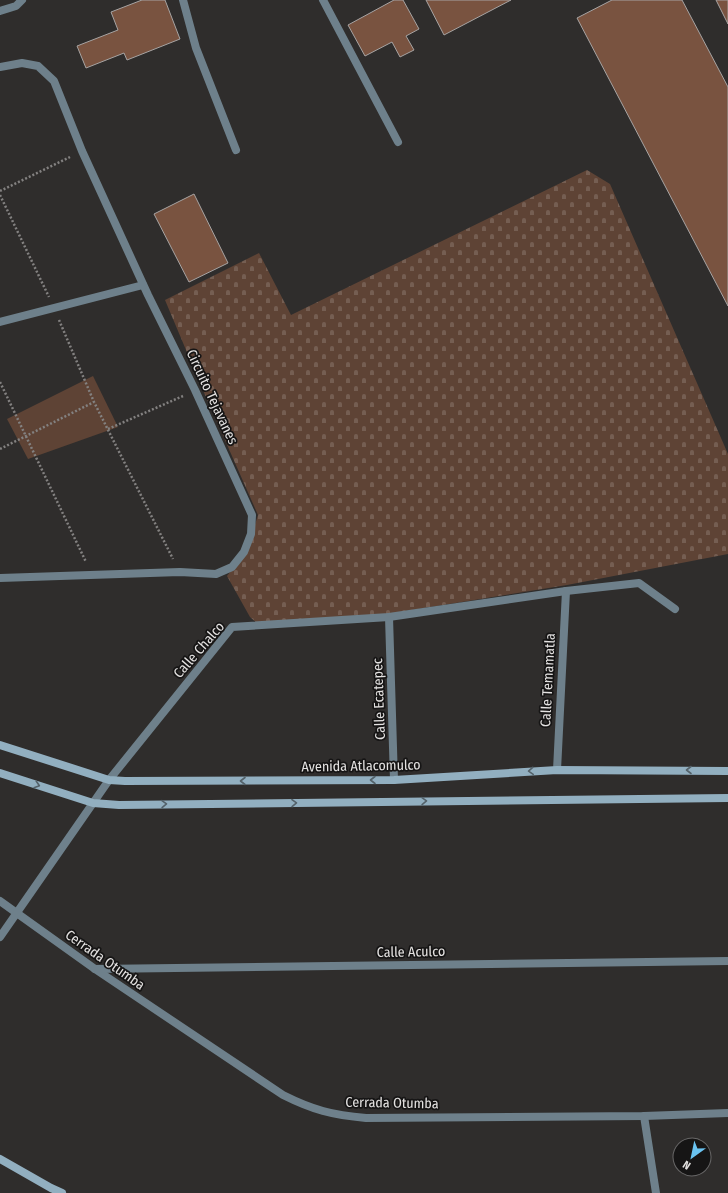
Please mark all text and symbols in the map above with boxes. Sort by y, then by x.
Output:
street label: Circuito Tejavanes [183,347,241,447]
street label: Calle Chalco [170,618,228,682]
street label: Calle Temamatla [537,632,559,727]
street label: Calle Ecatepec [369,658,389,740]
street label: Avenida Atlacomulco [301,756,421,776]
one-way arrow [686,766,692,774]
one-way arrow [528,767,534,776]
one-way arrow [370,776,376,784]
one-way arrow [240,777,246,785]
one-way arrow [33,780,40,789]
one-way arrow [421,797,427,805]
one-way arrow [291,799,297,807]
one-way arrow [161,800,167,809]
street label: Cerrada Otumba [62,926,148,994]
street label: Calle Aculco [377,943,445,961]
street label: Cerrada Otumba [345,1094,439,1112]
north arrow [672,1137,712,1177]
text: N [681,1158,693,1172]

